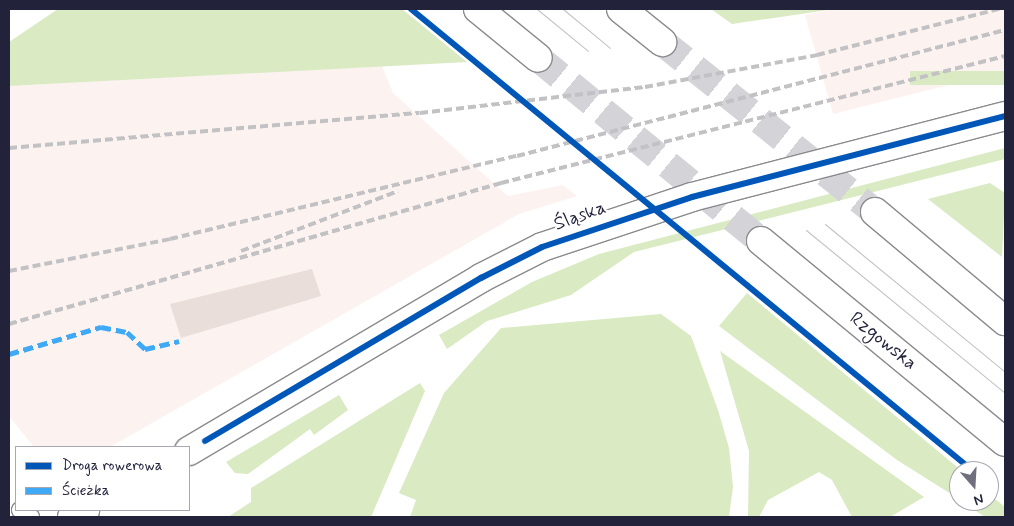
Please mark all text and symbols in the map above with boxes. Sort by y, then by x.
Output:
street label: Śląska [551,196,609,236]
street label: Rzgowska [845,307,921,375]
legend [15,446,190,511]
text: Droga rowerowa [62,456,162,476]
north arrow [949,461,999,511]
text: Ścieżka [62,481,109,501]
text: N [971,489,986,509]

